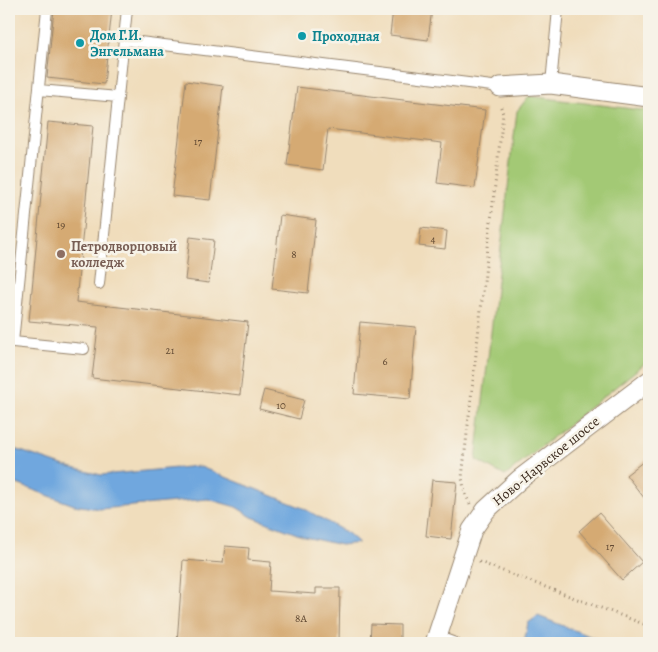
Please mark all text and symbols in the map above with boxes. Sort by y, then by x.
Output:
place label: Дом Г.И. Энгельмана [90,26,164,61]
place label: Проходная [312,27,380,46]
marker: Проходная [296,30,308,42]
marker: Дом Г.И. Энгельмана [74,37,86,49]
house number: 17 [194,134,203,149]
house number: 19 [57,217,65,232]
house number: 4 [431,232,436,247]
place label: Петродворцовый колледж [71,237,177,272]
house number: 8 [291,247,297,262]
marker: Петродворцовый колледж [55,248,67,260]
house number: 21 [166,343,175,358]
house number: 6 [382,354,388,369]
house number: 10 [276,398,286,413]
street label: Ново-Нарвское шоссе [488,412,604,510]
house number: 17 [606,539,615,554]
house number: 8А [295,611,307,626]

